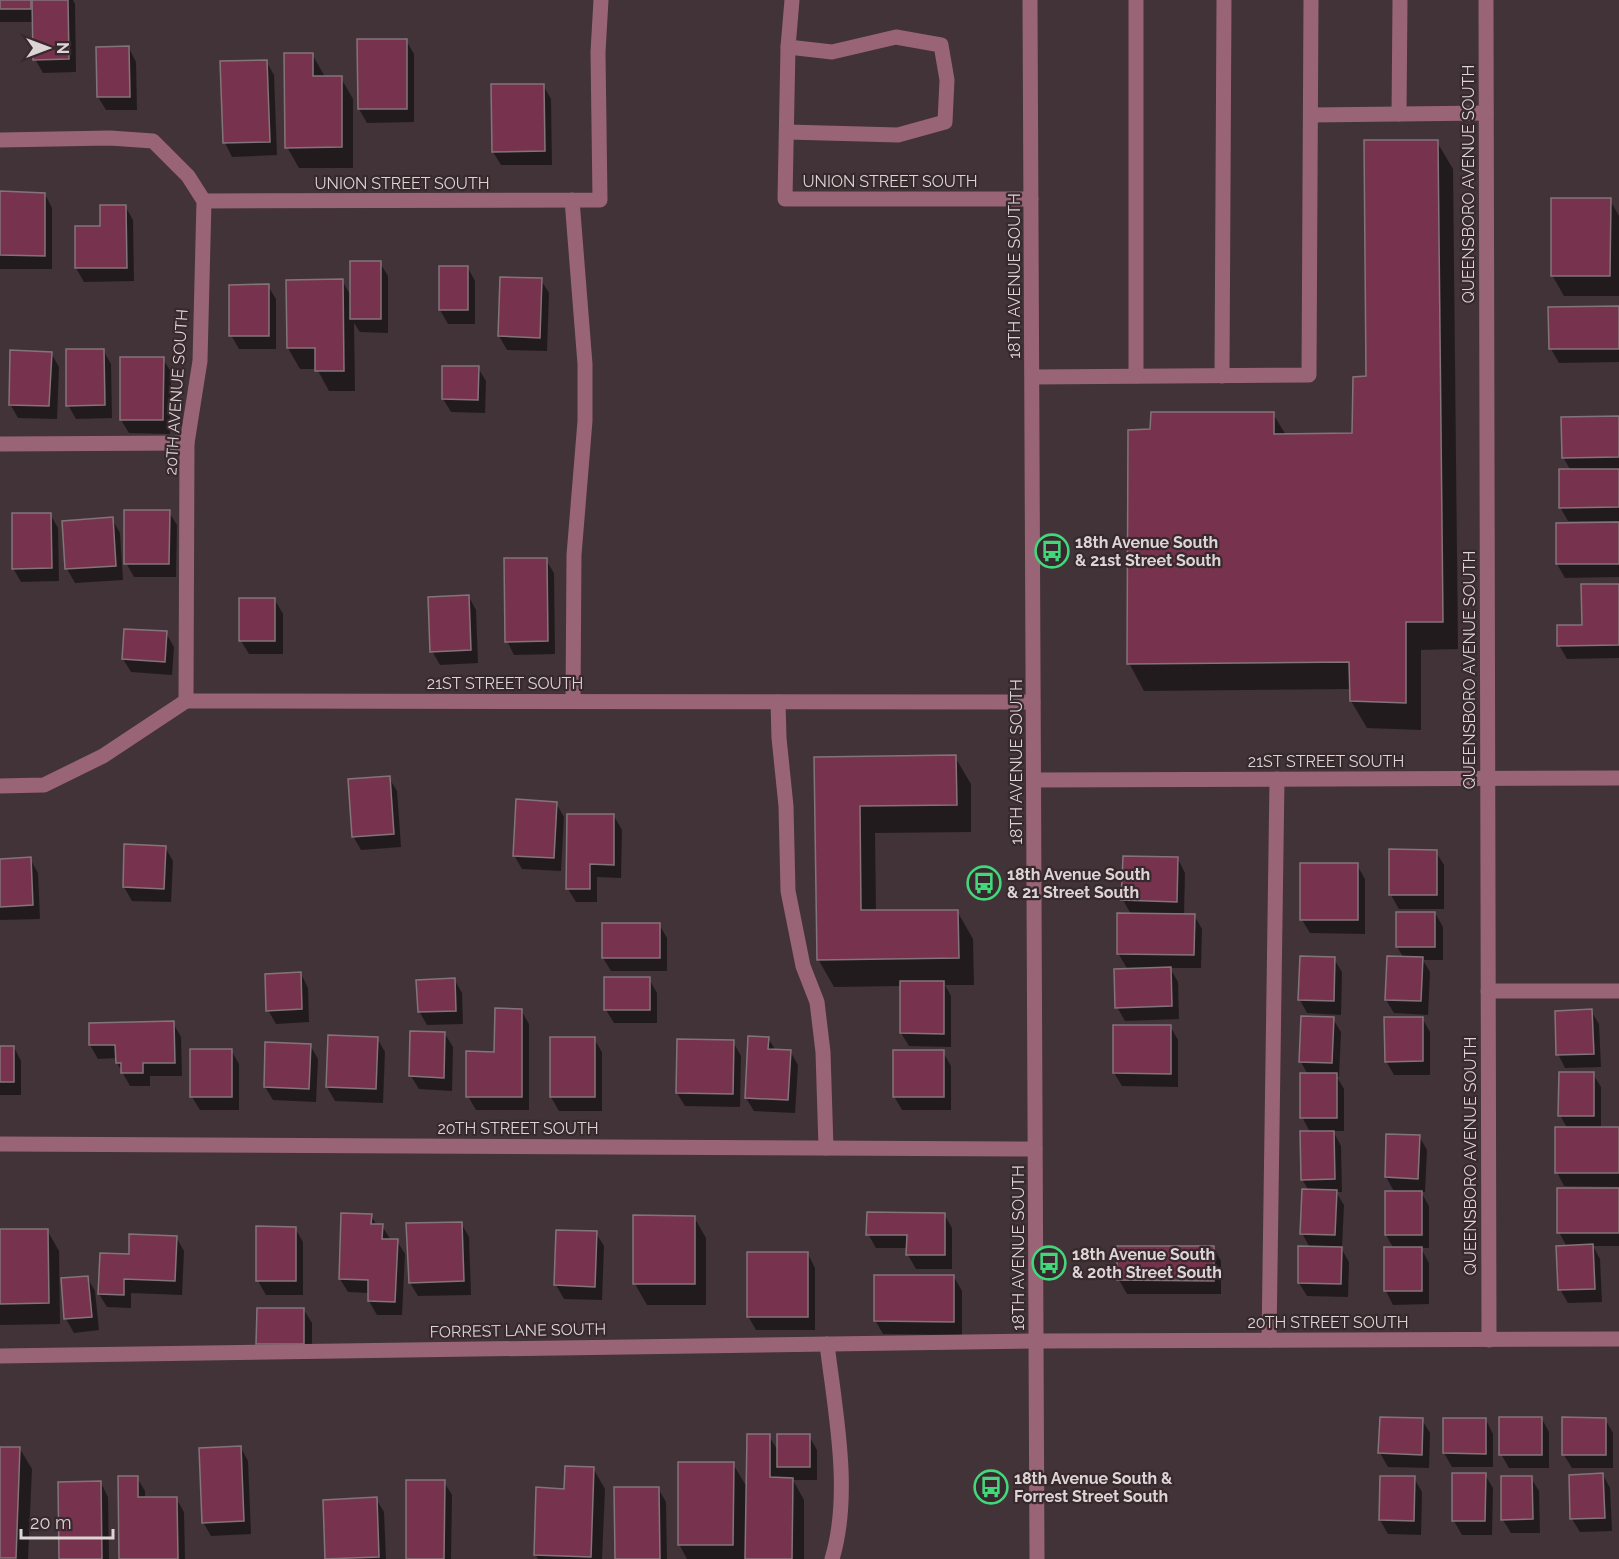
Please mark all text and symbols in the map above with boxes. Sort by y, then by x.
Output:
north arrow [18,18,78,78]
text: N [53,42,72,54]
street label: QUEENSBORO AVENUE SOUTH [1459,65,1478,303]
street label: UNION STREET SOUTH [803,172,977,191]
street label: UNION STREET SOUTH [315,174,489,193]
street label: 18TH AVENUE SOUTH [1005,193,1024,359]
street label: 20TH AVENUE SOUTH [161,308,192,476]
bus stop icon: 18th Avenue South & 21st Street South [1034,533,1070,569]
place label: 18th Avenue South & 21st Street South [1075,533,1221,570]
street label: QUEENSBORO AVENUE SOUTH [1460,551,1479,789]
street label: 21ST STREET SOUTH [427,674,583,693]
street label: 18TH AVENUE SOUTH [1007,679,1026,845]
street label: 21ST STREET SOUTH [1248,752,1404,771]
bus stop icon: 18th Avenue South & 21 Street South [966,865,1002,901]
place label: 18th Avenue South & 21 Street South [1007,865,1150,902]
street label: QUEENSBORO AVENUE SOUTH [1461,1037,1480,1275]
street label: 20TH STREET SOUTH [438,1119,598,1138]
street label: 18TH AVENUE SOUTH [1009,1165,1028,1331]
bus stop icon: 18th Avenue South & 20th Street South [1031,1245,1067,1281]
place label: 18th Avenue South & 20th Street South [1072,1245,1222,1282]
street label: 20TH STREET SOUTH [1248,1313,1408,1332]
street label: FORREST LANE SOUTH [430,1319,606,1342]
bus stop icon: 18th Avenue South & Forrest Street South [973,1469,1009,1505]
place label: 18th Avenue South & Forrest Street South [1014,1469,1173,1506]
scale bar [21,1502,112,1540]
text: 20 m [30,1512,72,1533]

